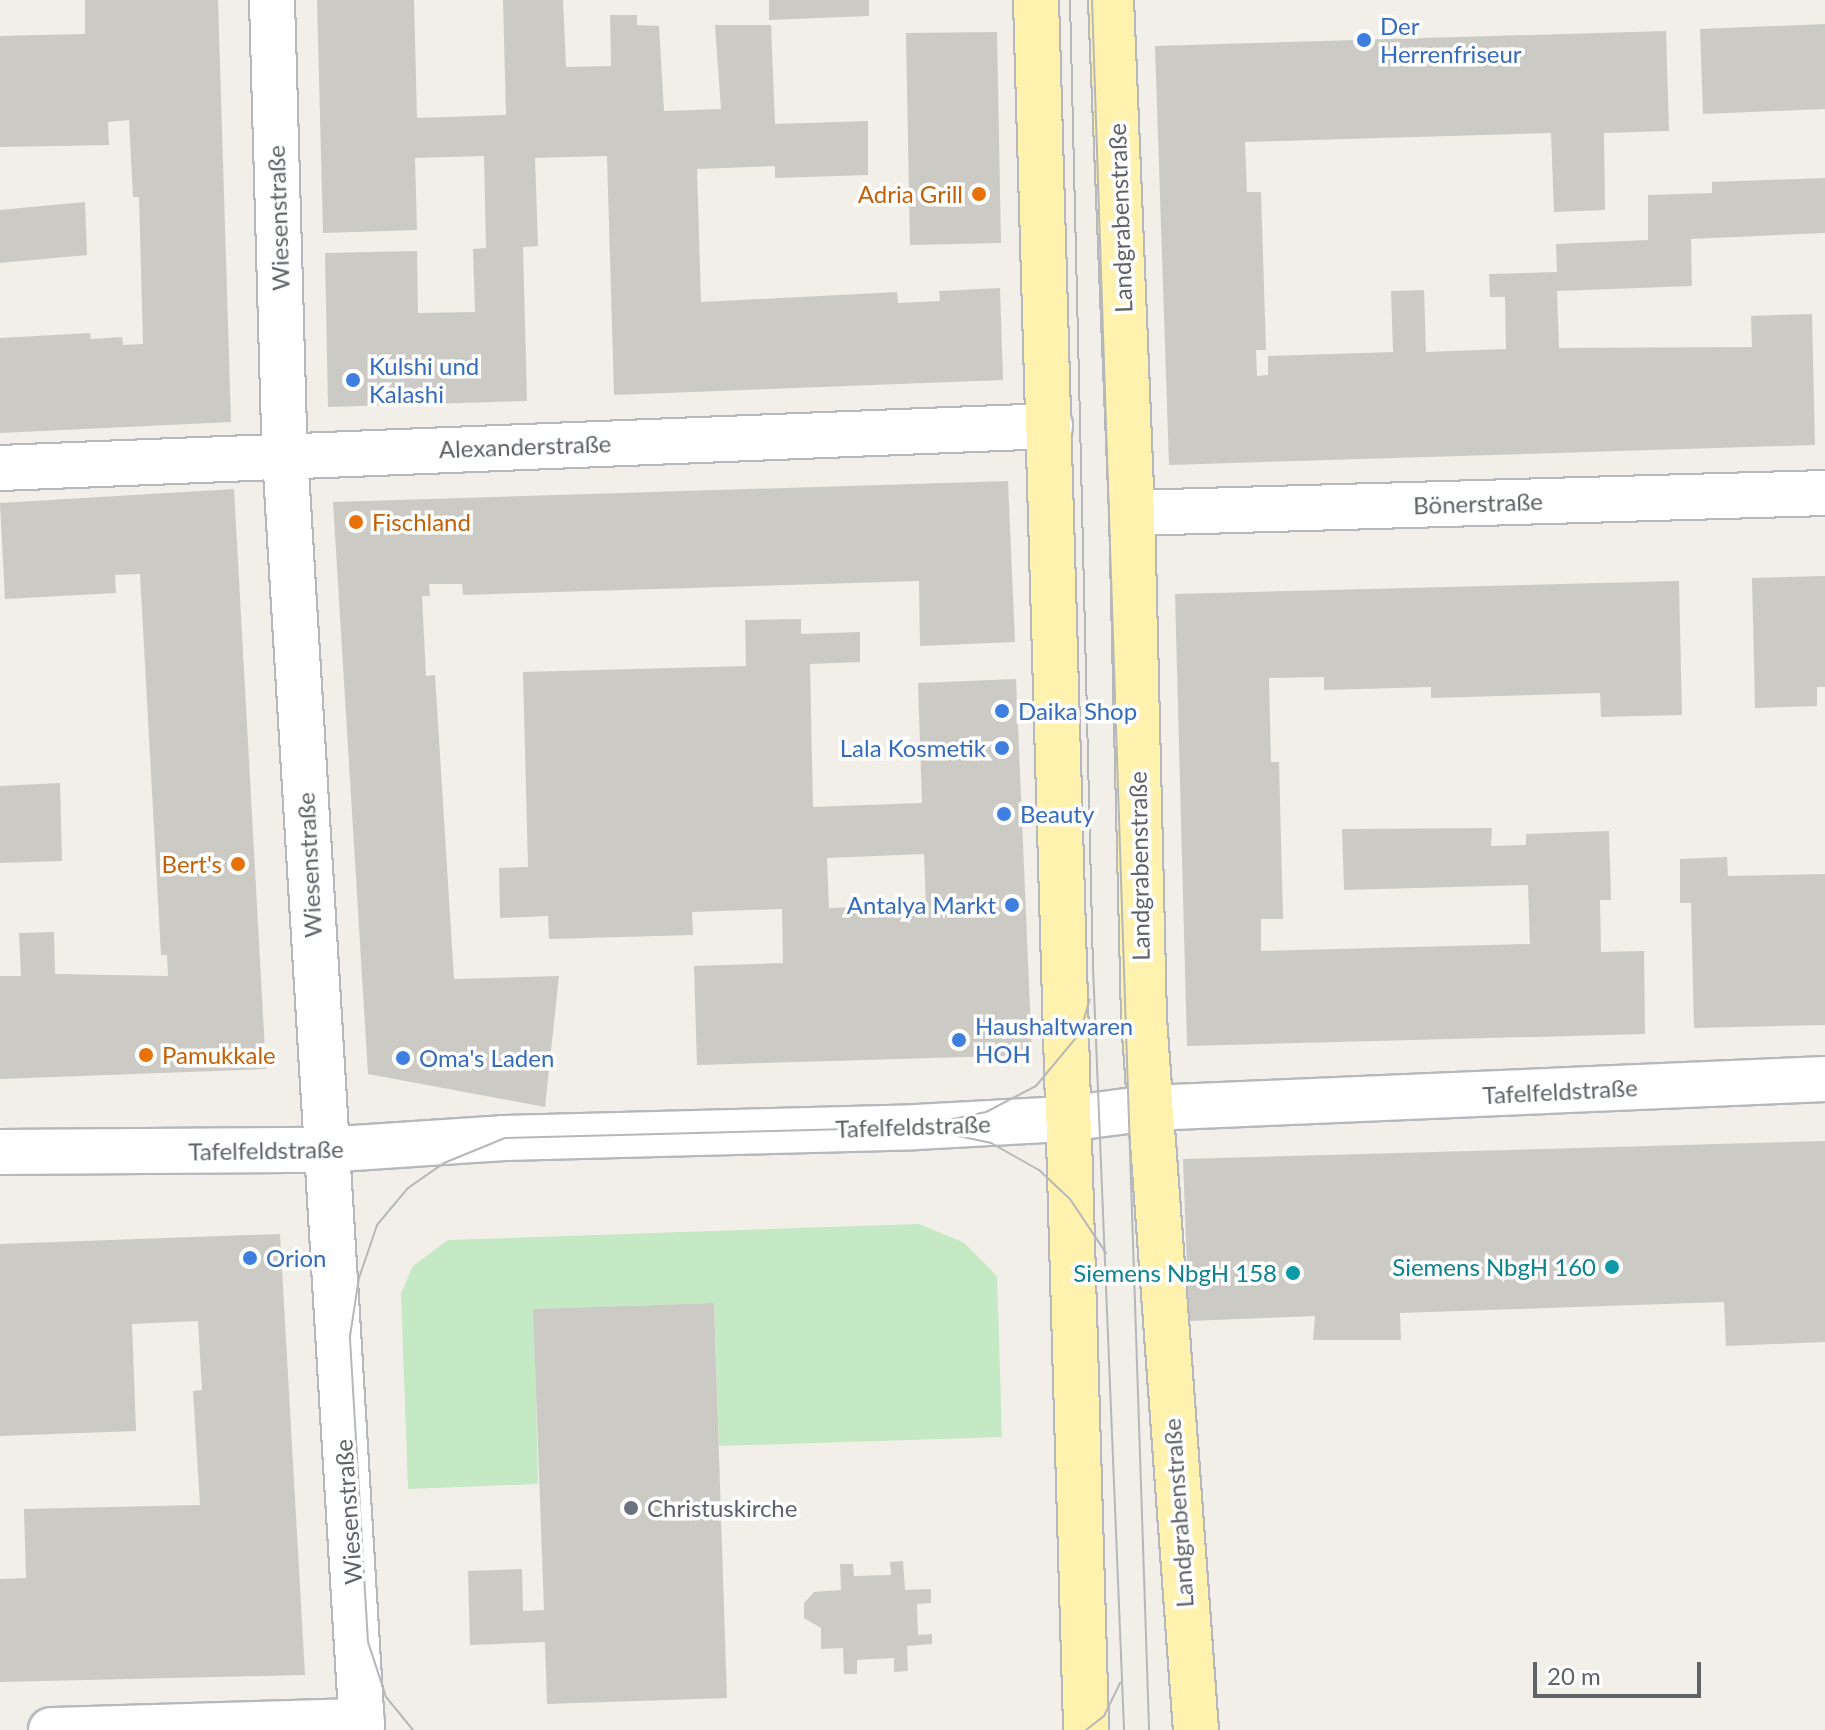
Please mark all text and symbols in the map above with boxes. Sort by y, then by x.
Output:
place label: Der Herrenfriseur [1380,12,1522,68]
marker: Der Herrenfriseur [1355,31,1373,49]
street label: Landgrabenstraße [1102,123,1138,313]
street label: Wiesenstraße [261,145,295,291]
place label: Adria Grill [858,180,963,208]
marker: Adria Grill [970,185,988,203]
place label: Kulshi und Kalashi [369,352,479,408]
marker: Kulshi und Kalashi [344,371,362,389]
street label: Alexanderstraße [438,429,612,463]
street label: Bönerstraße [1413,486,1543,520]
place label: Fischland [372,508,471,536]
marker: Fischland [347,513,365,531]
place label: Daika Shop [1018,697,1137,725]
marker: Daika Shop [993,702,1011,720]
place label: Lala Kosmetik [840,734,986,762]
marker: Lala Kosmetik [993,739,1011,757]
street label: Landgrabenstraße [1123,771,1155,961]
street label: Wiesenstraße [291,791,327,939]
place label: Beauty [1020,800,1094,828]
marker: Beauty [995,805,1013,823]
place label: Bert's [162,850,222,878]
marker: Bert's [229,855,247,873]
place label: Antalya Markt [847,891,996,919]
marker: Antalya Markt [1003,896,1021,914]
place label: Haushaltwaren HOH [975,1012,1133,1068]
marker: Haushaltwaren HOH [950,1031,968,1049]
place label: Pamukkale [162,1041,276,1069]
place label: Oma's Laden [419,1044,554,1072]
marker: Pamukkale [137,1046,155,1064]
marker: Oma's Laden [394,1049,412,1067]
street label: Tafelfeldstraße [1482,1073,1638,1109]
street label: Tafelfeldstraße [835,1109,991,1143]
street label: Tafelfeldstraße [188,1134,344,1166]
place label: Orion [266,1244,326,1272]
marker: Orion [241,1249,259,1267]
place label: Siemens NbgH 160 [1392,1253,1596,1281]
marker: Siemens NbgH 160 [1603,1258,1621,1276]
place label: Siemens NbgH 158 [1073,1259,1277,1287]
marker: Siemens NbgH 158 [1284,1264,1302,1282]
street label: Landgrabenstraße [1157,1417,1199,1609]
street label: Wiesenstraße [329,1438,367,1586]
place label: Christuskirche [647,1494,797,1522]
marker: Christuskirche [622,1499,640,1517]
scale bar [1537,1646,1705,1696]
text: 20 m [1547,1661,1601,1690]

